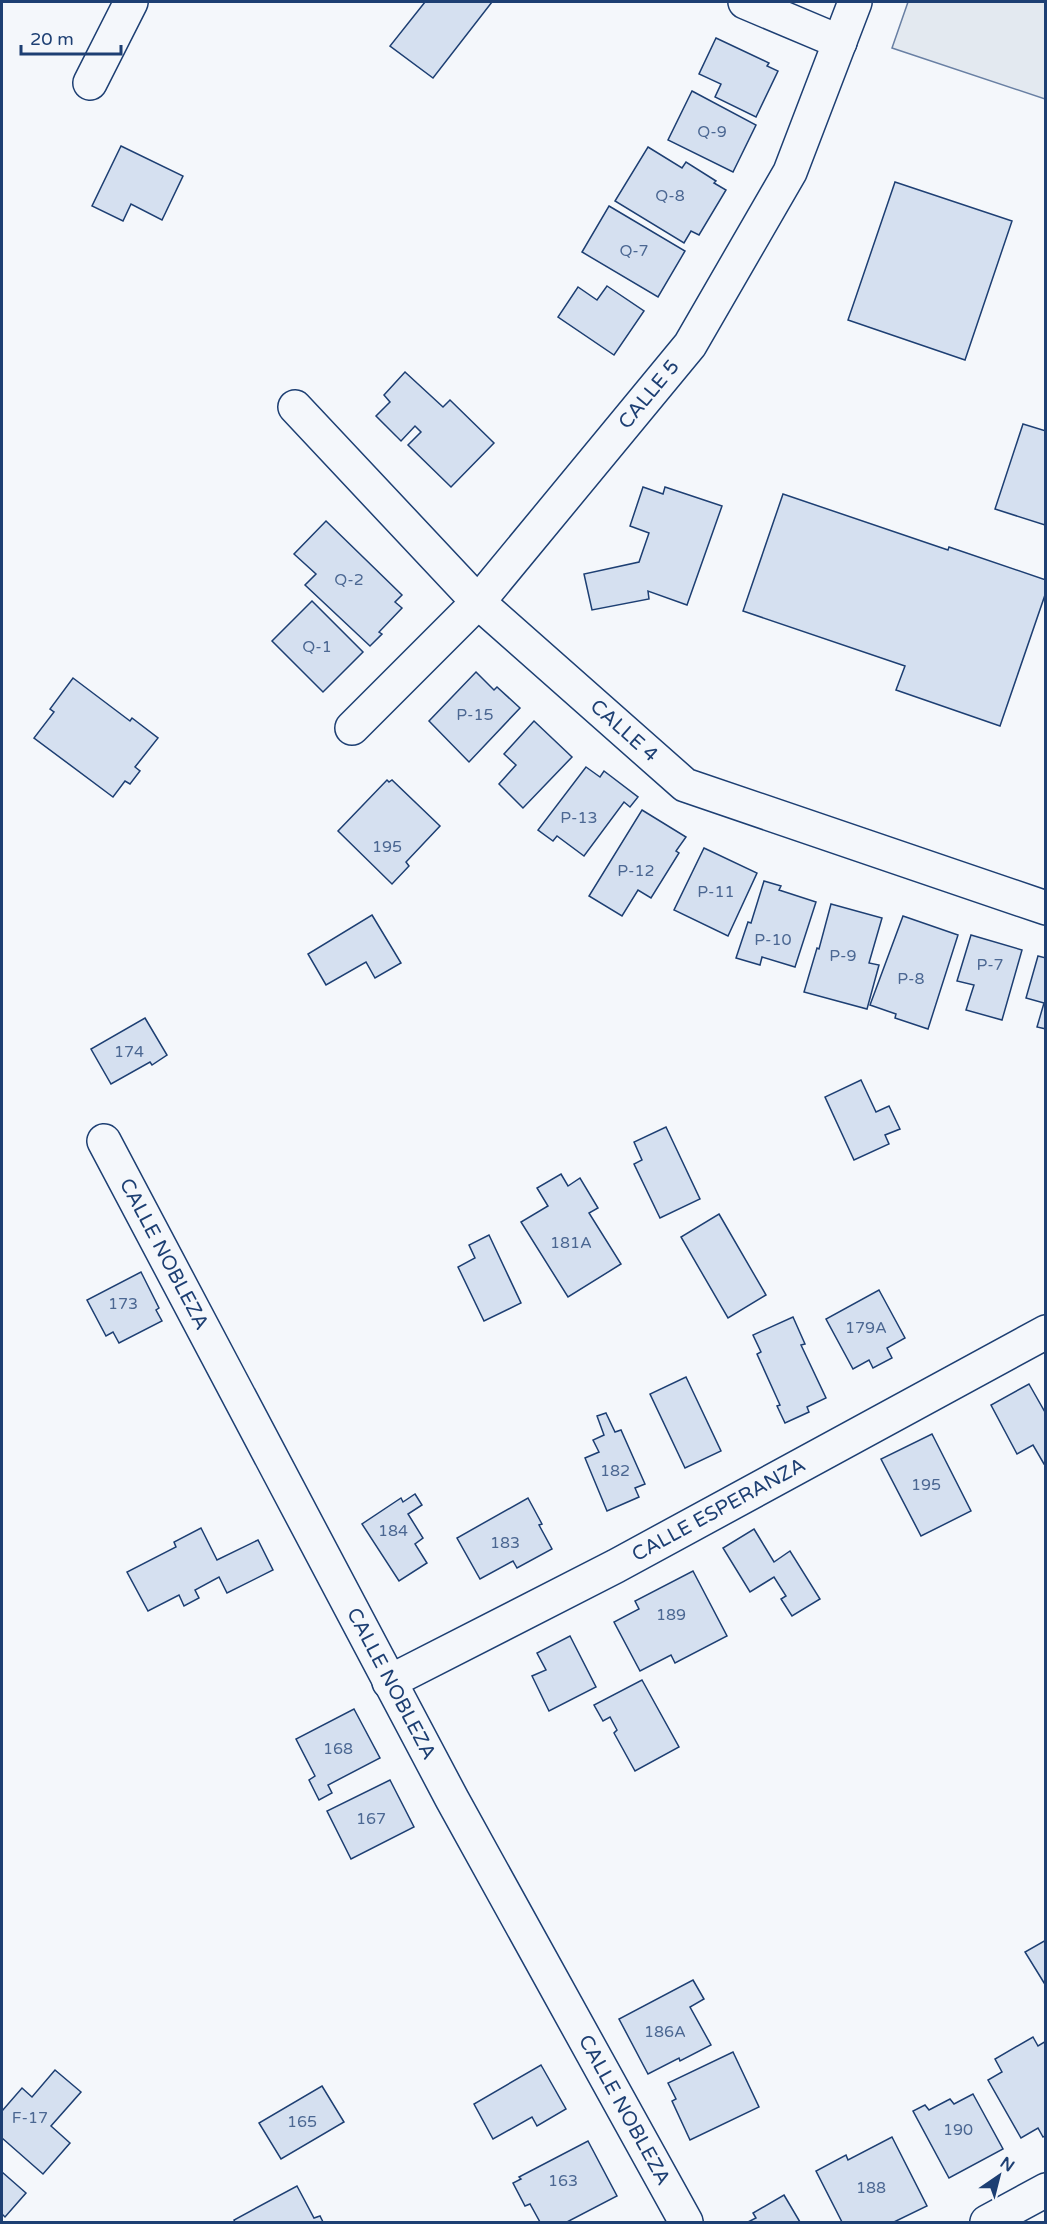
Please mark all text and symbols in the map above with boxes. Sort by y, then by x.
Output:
scale bar [21,18,122,56]
text: 20 m [30,28,74,50]
house number: Q-9 [697,122,727,142]
house number: Q-8 [655,186,685,206]
house number: Q-7 [619,241,649,261]
street label: CALLE 5 [614,355,685,434]
house number: Q-2 [334,570,364,590]
house number: Q-1 [302,637,332,657]
street label: CALLE 4 [585,695,663,767]
house number: P-15 [456,705,494,725]
house number: P-13 [560,808,598,828]
house number: 195 [372,837,402,857]
house number: P-12 [617,861,655,881]
house number: P-11 [697,882,735,902]
house number: P-10 [754,930,792,950]
house number: P-9 [829,946,857,966]
house number: P-7 [976,955,1004,975]
house number: P-8 [897,969,925,989]
house number: 174 [114,1042,144,1062]
street label: CALLE NOBLEZA [114,1174,214,1334]
house number: 181A [550,1233,592,1253]
house number: 173 [108,1294,138,1314]
house number: 179A [845,1318,887,1338]
street label: CALLE ESPERANZA [628,1453,810,1567]
house number: 182 [600,1461,630,1481]
house number: 195 [911,1475,941,1495]
house number: 184 [378,1521,408,1541]
house number: 183 [490,1533,520,1553]
street label: CALLE NOBLEZA [341,1604,441,1764]
house number: 189 [656,1605,686,1625]
house number: 168 [323,1739,353,1759]
house number: 167 [356,1809,386,1829]
house number: 186A [644,2022,686,2042]
street label: CALLE NOBLEZA [573,2031,675,2190]
house number: F-17 [12,2108,48,2128]
house number: 165 [287,2112,317,2132]
house number: 190 [943,2120,973,2140]
north arrow [969,2146,1029,2206]
text: N [996,2153,1018,2176]
house number: 163 [548,2171,578,2191]
house number: 188 [856,2178,886,2198]

